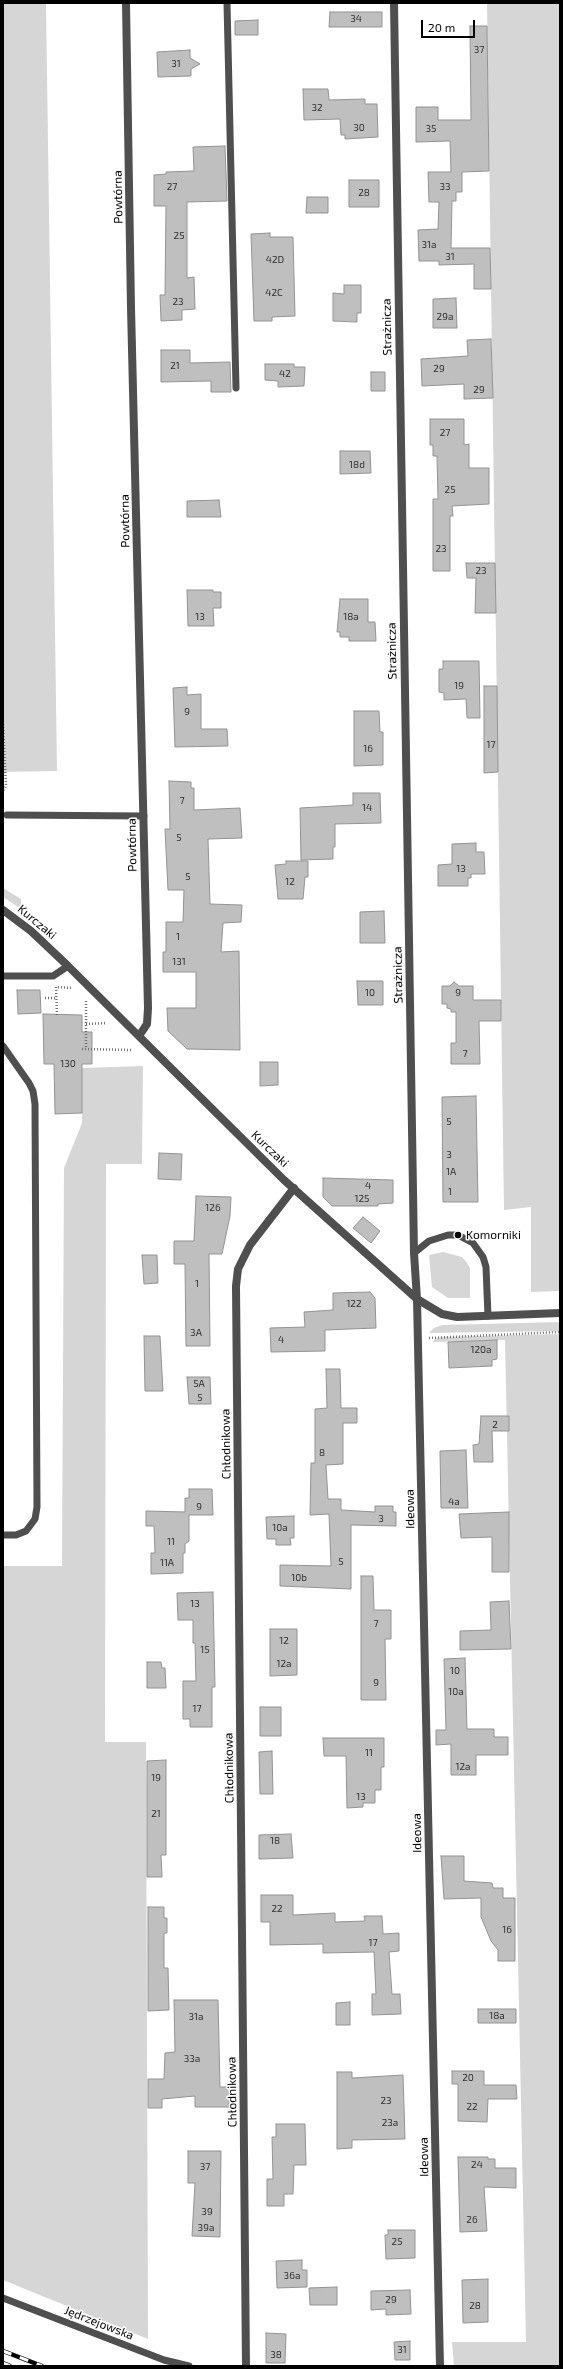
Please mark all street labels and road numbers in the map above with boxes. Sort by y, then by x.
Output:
street label: Powtórna [110,170,126,224]
street label: Strażnicza [379,298,395,356]
street label: Powtórna [117,494,133,548]
street label: Strażnicza [384,622,400,680]
street label: Powtórna [124,818,140,872]
street label: Kurczaki [15,902,59,942]
street label: Strażnicza [390,946,406,1004]
street label: Kurczaki [248,1128,292,1170]
street label: Chłodnikowa [218,1409,234,1479]
street label: Ideowa [402,1489,418,1529]
street label: Chłodnikowa [221,1733,237,1803]
street label: Ideowa [409,1813,425,1853]
street label: Chłodnikowa [224,2057,240,2127]
street label: Ideowa [416,2137,432,2177]
street label: Jędrzejowska [62,2303,136,2343]

